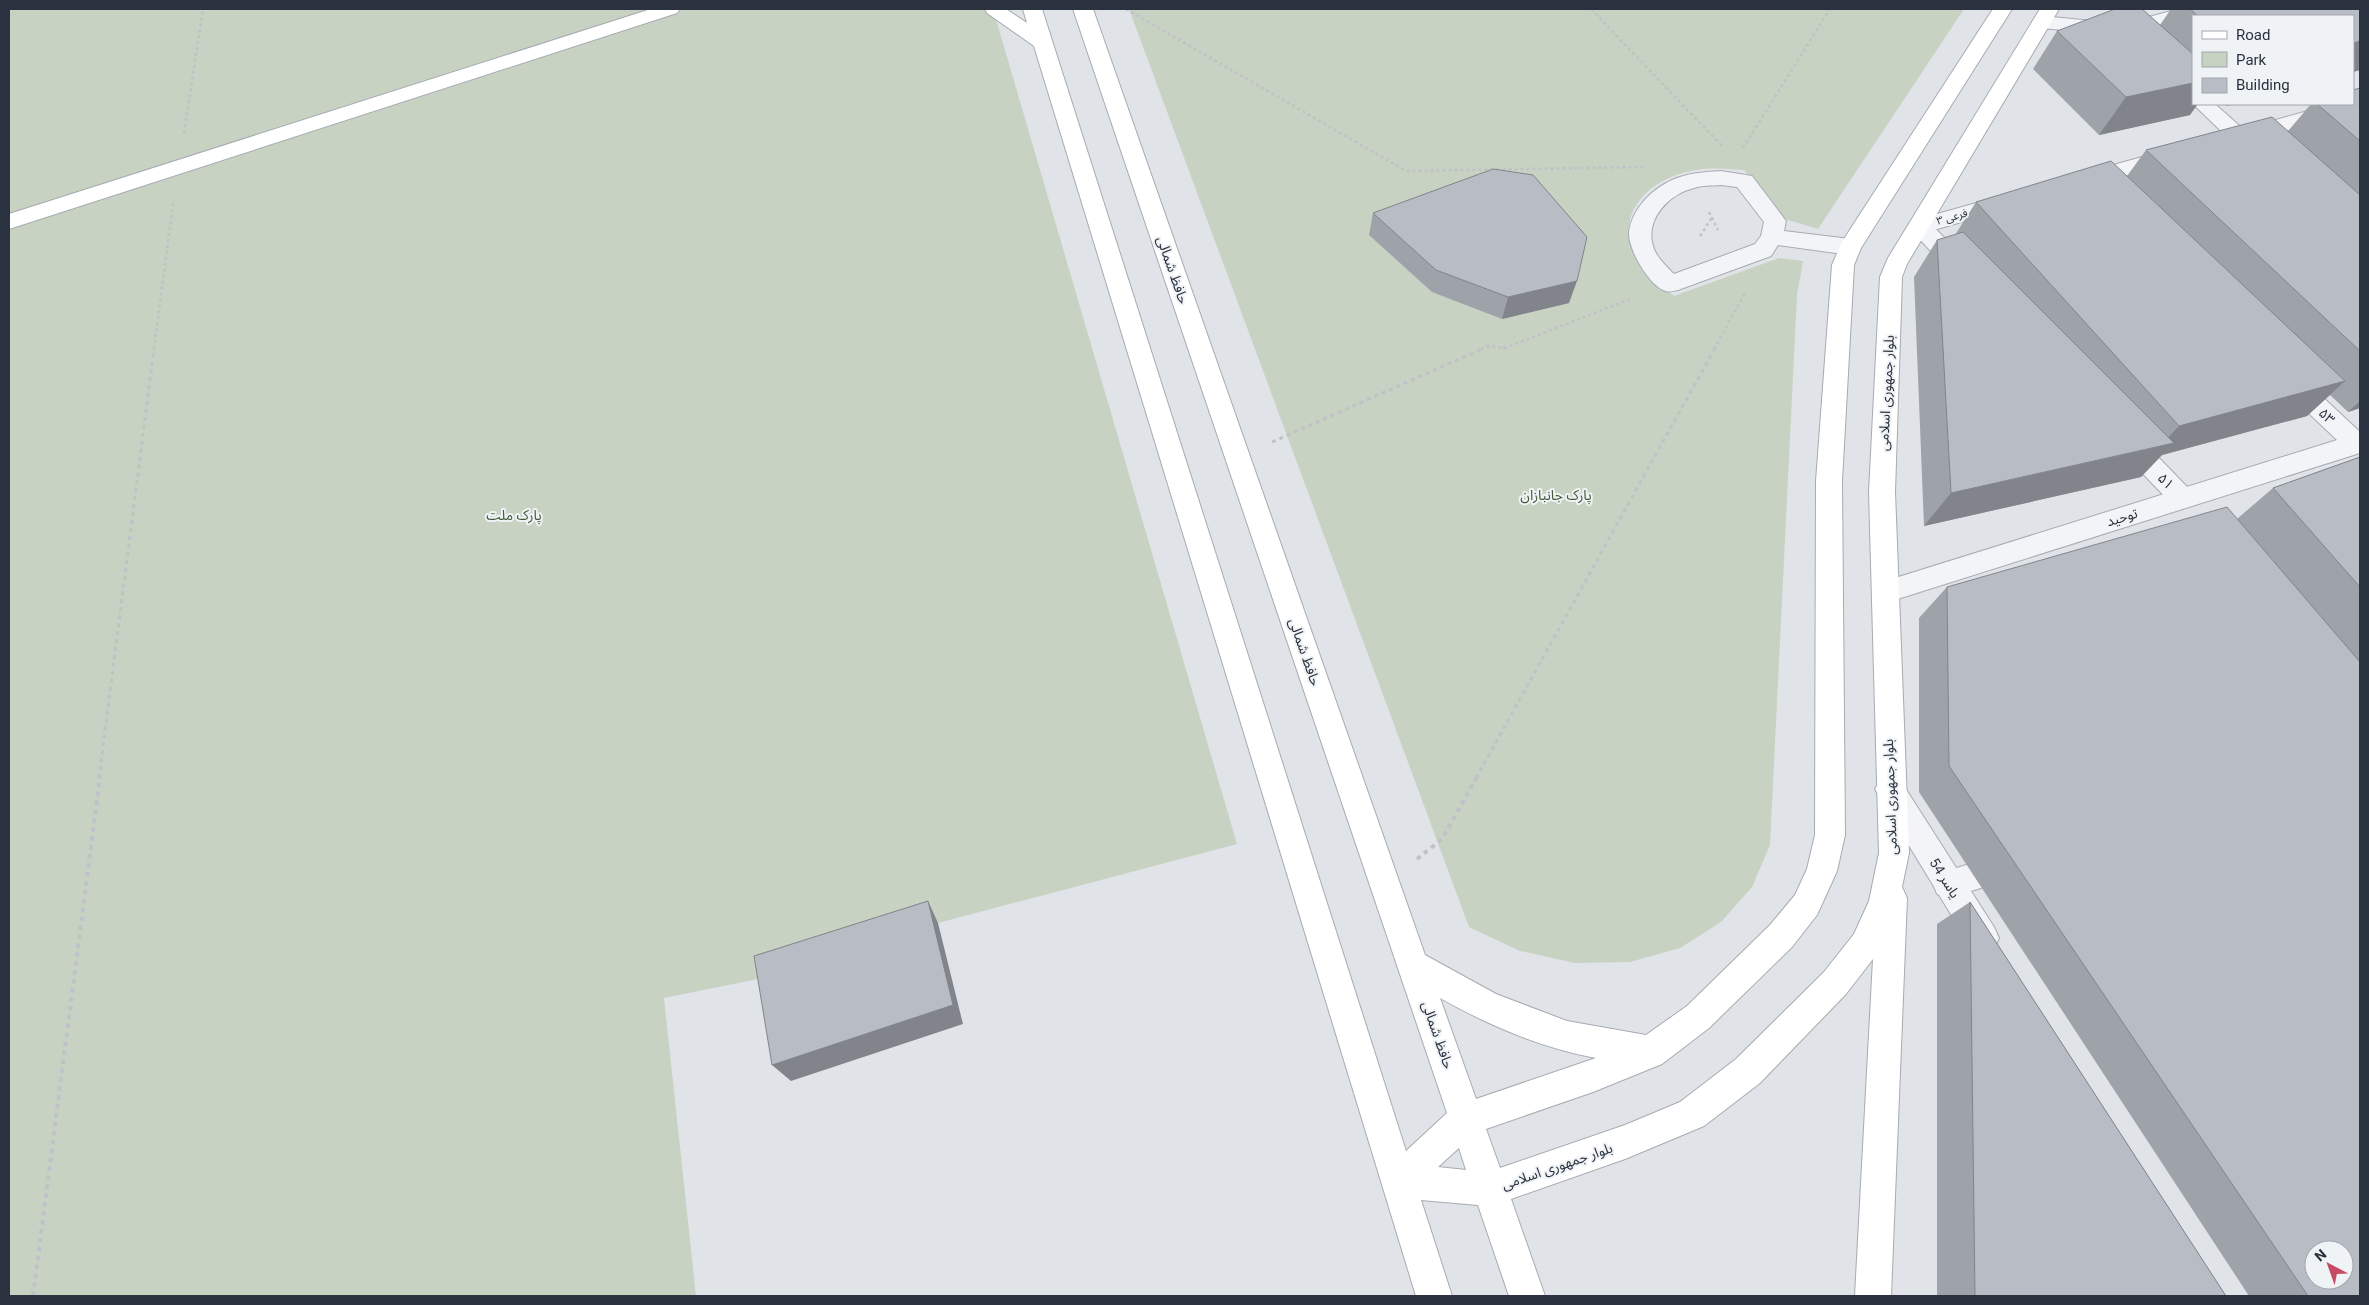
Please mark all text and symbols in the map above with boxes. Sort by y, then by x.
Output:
legend [2192,15,2354,105]
text: Road [2236,26,2270,44]
text: Park [2236,51,2267,69]
text: Building [2236,76,2290,94]
street label: فرعی ۳ [1935,206,1969,228]
street label: حافظ شمالی [1153,234,1192,306]
street label: بلوار جمهوری اسلامی [1875,334,1898,451]
street label: ۵۳ [2316,405,2338,427]
street label: ۵۱ [2155,470,2177,492]
park label: پارک جانبازان [1520,487,1592,505]
street label: توحید [2104,505,2140,530]
park label: پارک ملت [486,507,542,525]
street label: حافظ شمالی [1285,616,1324,688]
street label: بلوار جمهوری اسلامی [1880,738,1901,855]
street label: یاسر 54 [1926,855,1963,901]
street label: حافظ شمالی [1418,999,1457,1071]
street label: بلوار جمهوری اسلامی [1499,1139,1615,1193]
north arrow [2304,1240,2354,1290]
text: N [2311,1246,2329,1264]

